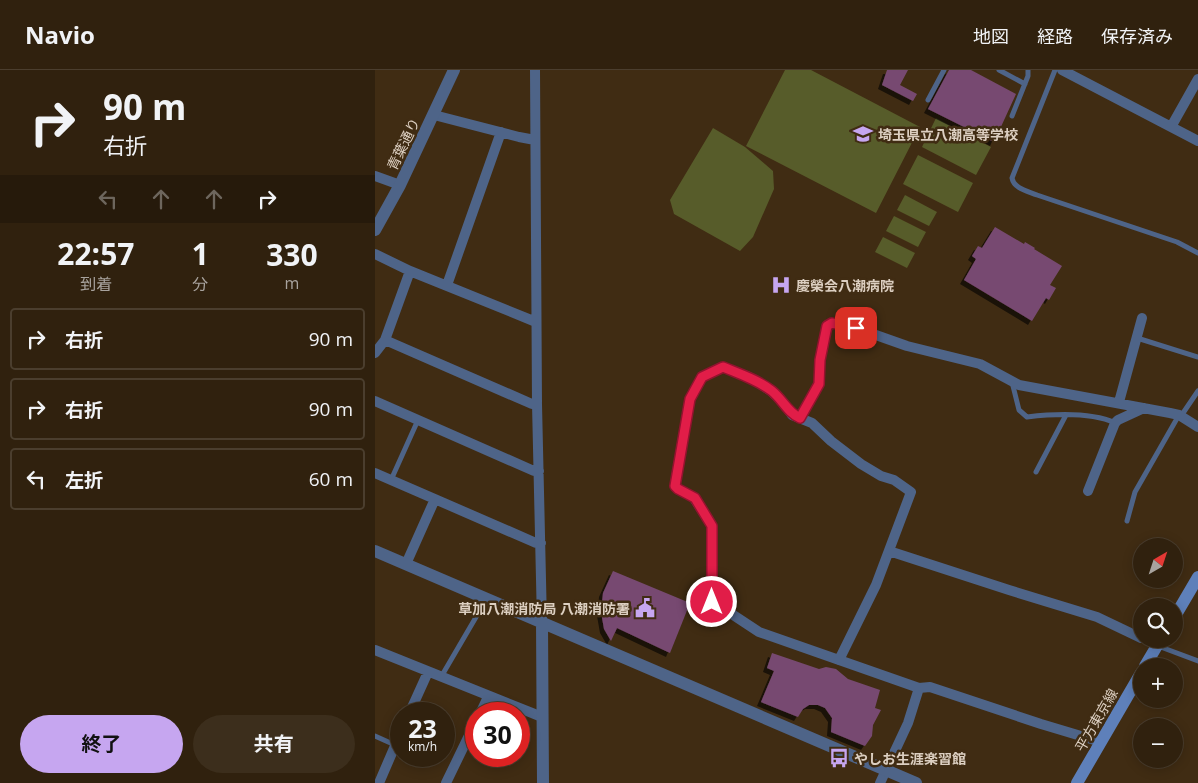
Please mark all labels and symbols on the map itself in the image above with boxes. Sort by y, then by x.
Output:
street label: 青葉通り [382,115,424,173]
school or university icon: 埼玉県立八潮高等学校 [852,123,874,145]
place label: 埼玉県立八潮高等学校 [878,125,1018,144]
hospital icon: 慶榮会八潮病院 [770,274,792,296]
place label: 慶榮会八潮病院 [796,276,894,295]
pin [835,307,877,349]
north arrow [1133,538,1183,588]
position arrow [685,575,737,627]
public building icon: 草加八潮消防局 八潮消防署 [634,597,656,619]
place label: 草加八潮消防局 八潮消防署 [458,599,630,618]
street label: 平方東京線 [1070,685,1122,755]
speed limit sign: 30 [465,702,530,767]
bus stop icon: やしお生涯楽習館 [828,747,850,769]
place label: やしお生涯楽習館 [854,749,966,768]

